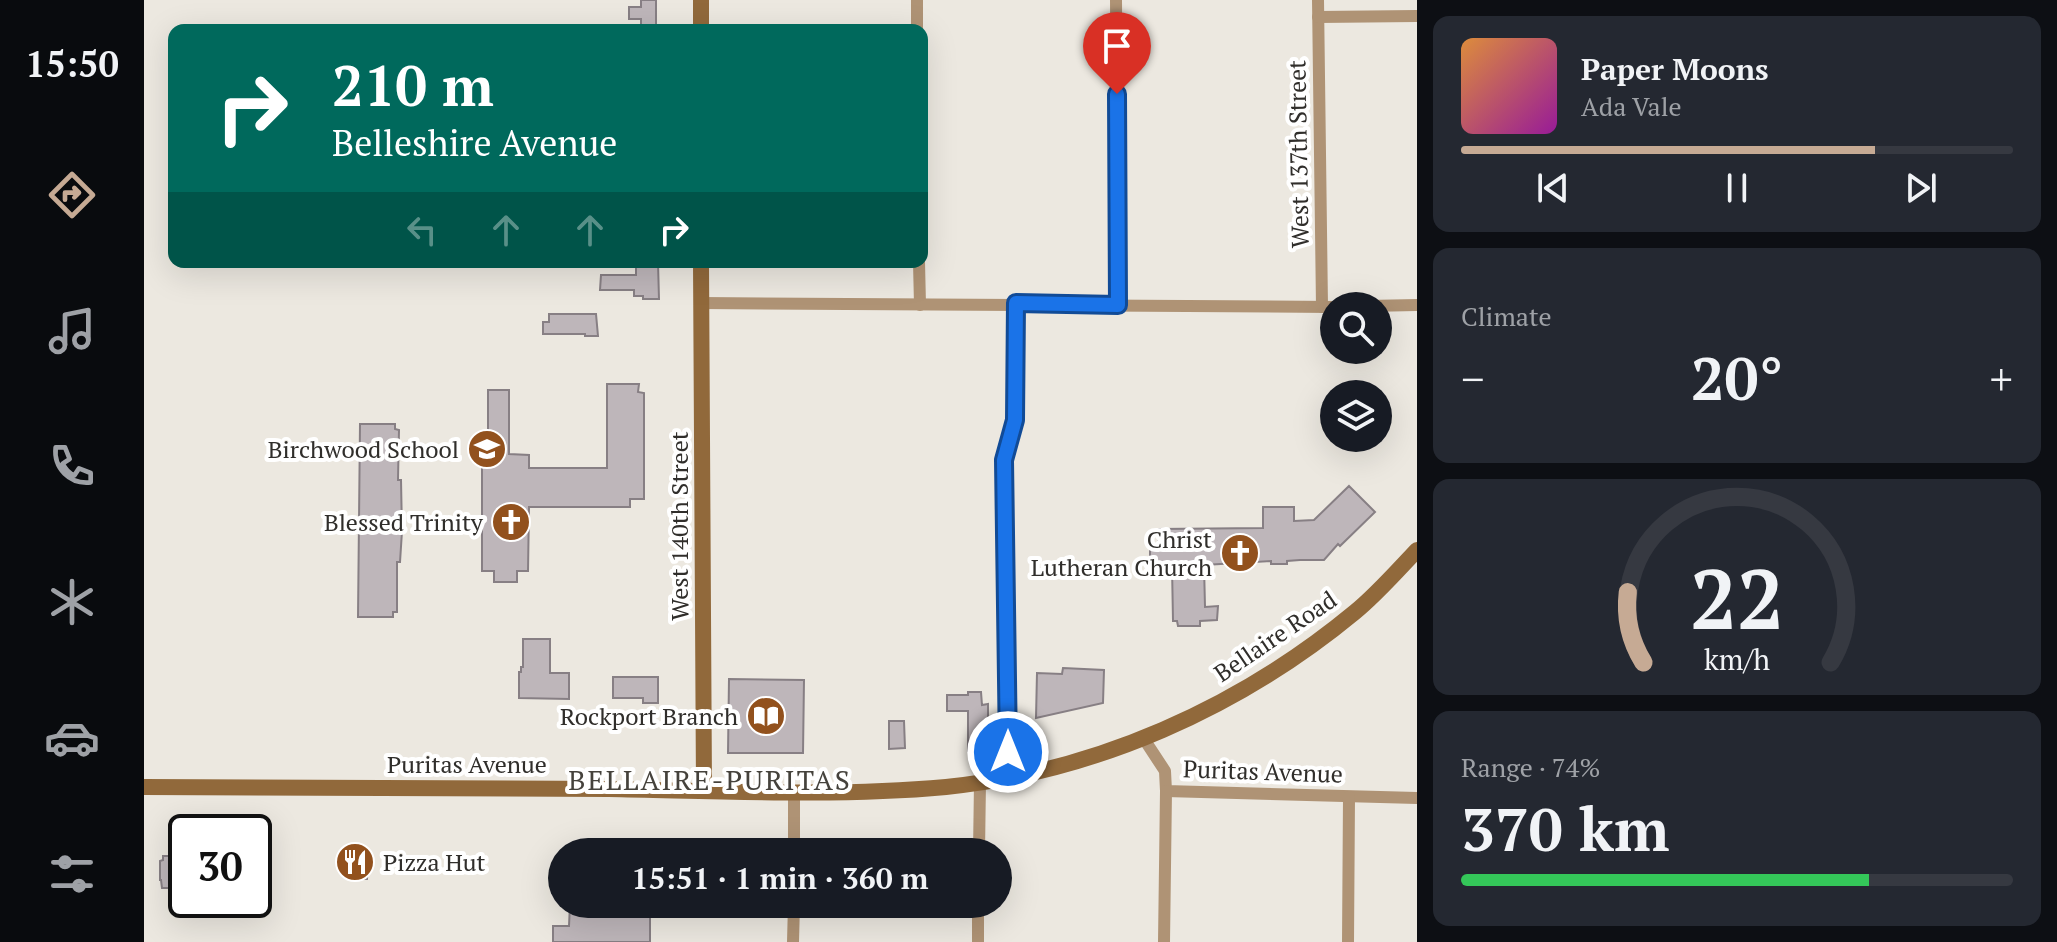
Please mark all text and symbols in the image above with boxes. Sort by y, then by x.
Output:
pin [1083,12,1151,94]
icon: arrive [1095,24,1139,68]
text: 15:50 [25,40,119,87]
text: 210 m [332,48,494,122]
text: Paper Moons [1581,49,1769,89]
icon: right [200,56,304,160]
street label: West 137th Street [1280,60,1316,248]
text: Ada Vale [1581,89,1682,123]
text: Belleshire Avenue [332,119,617,166]
icon: previous [1531,166,1575,210]
icon: pause [1715,166,1759,210]
icon: next [1899,166,1943,210]
icon: directions [44,167,100,223]
icon: left [400,208,444,252]
icon: ahead [484,208,528,252]
icon: ahead [568,208,612,252]
icon: right [652,208,696,252]
map controls [1320,292,1392,452]
button: search [1320,292,1392,364]
text: Climate [1461,299,1552,333]
icon: music [44,303,100,359]
text: 20° [1691,338,1783,417]
text: − [1461,349,1484,408]
text: + [1990,349,2013,408]
button: layers [1320,380,1392,452]
school or university icon: Birchwood School [466,428,508,470]
street label: West 140th Street [663,431,695,621]
place label: Birchwood School [268,433,459,465]
icon: phone [44,438,100,494]
church icon: Blessed Trinity [490,501,532,543]
place label: Blessed Trinity [324,506,484,538]
place label: Christ Lutheran Church [1031,523,1212,583]
church icon: Christ Lutheran Church [1219,532,1261,574]
text: 22 [1690,542,1784,652]
icon: climate [44,574,100,630]
street label: Bellaire Road [1207,583,1343,689]
text: km/h [1704,640,1770,678]
library icon: Rockport Branch [745,695,787,737]
place label: Rockport Branch [560,700,738,732]
icon: car [44,710,100,766]
position arrow [966,710,1050,794]
street label: Puritas Avenue [387,748,547,780]
text: Range · 74% [1461,750,1600,784]
street label: Puritas Avenue [1183,752,1343,790]
district label: BELLAIRE-PURITAS [568,761,852,798]
text: 370 km [1461,789,1669,868]
speed limit sign: 30 [168,814,272,918]
restaurant icon: Pizza Hut [334,841,376,883]
icon: filters [44,846,100,902]
place label: Pizza Hut [383,846,486,878]
text: 15:51 · 1 min · 360 m [632,858,928,898]

